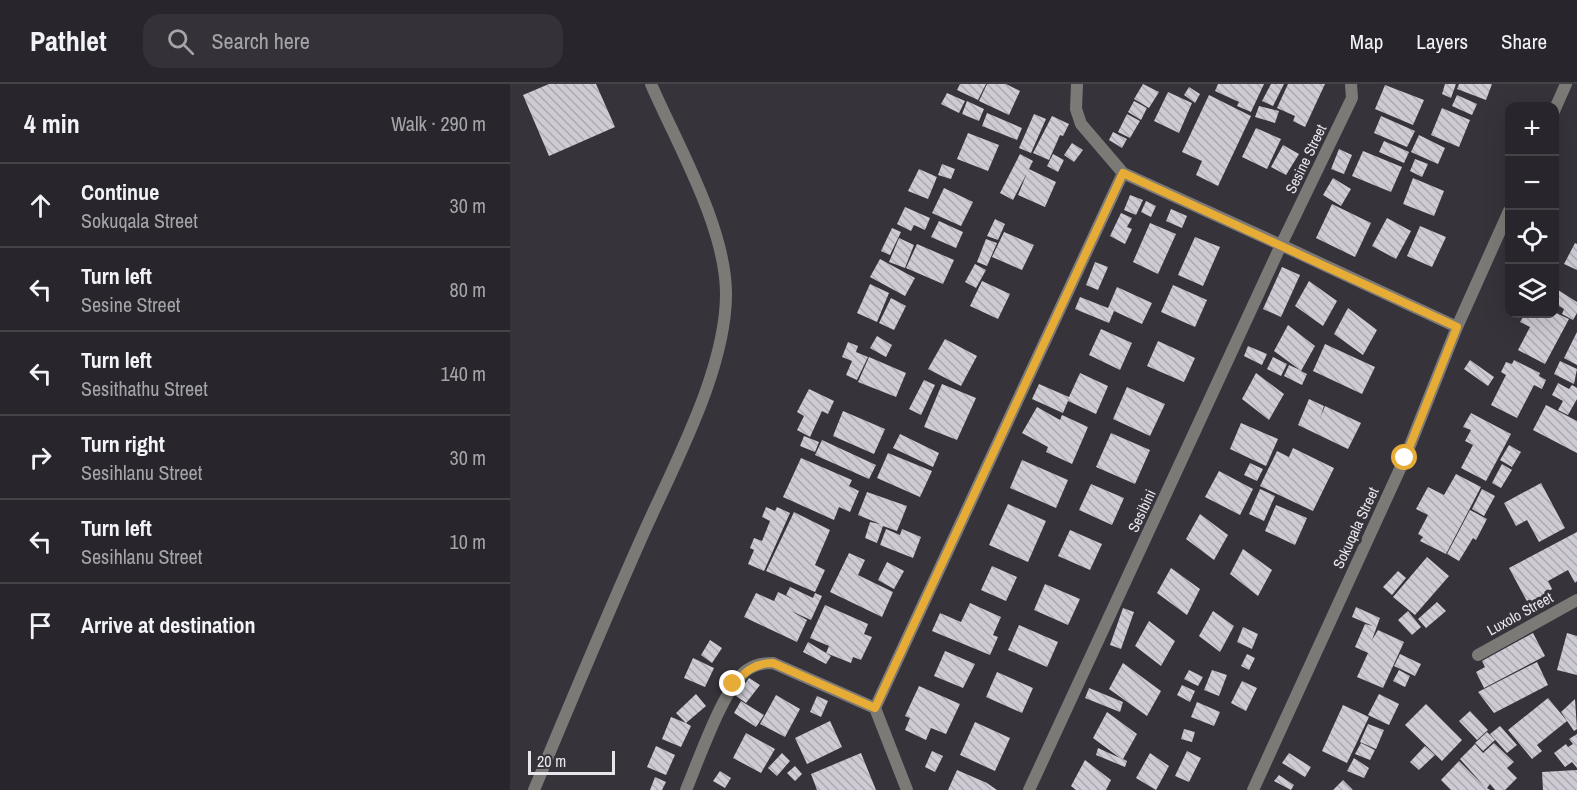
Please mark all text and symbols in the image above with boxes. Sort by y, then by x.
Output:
search box [143,14,563,68]
text: Pathlet [30,22,107,60]
icon: search [164,25,197,58]
text: Search here [212,26,310,56]
text: Map [1350,27,1383,56]
text: Layers [1416,27,1468,56]
text: Share [1501,27,1547,56]
map controls [1505,102,1559,318]
button: + [1505,102,1559,156]
text: 4 min [24,106,80,141]
text: Walk · 290 m [391,110,486,137]
street label: Sesine Street [1280,120,1332,197]
button: − [1505,156,1559,210]
text: Continue [81,177,159,207]
icon: ahead [24,189,57,222]
text: 30 m [450,192,486,219]
text: Sokuqala Street [81,207,198,234]
button: locate [1505,210,1559,264]
text: Turn left [81,261,152,291]
button: layers [1505,264,1559,318]
icon: left [24,273,57,306]
text: 80 m [450,276,486,303]
text: Sesine Street [81,291,180,318]
text: Turn left [81,345,152,375]
icon: left [24,357,57,390]
text: 140 m [440,360,486,387]
text: Sesithathu Street [81,375,208,402]
text: Turn right [81,429,165,459]
icon: right [24,441,57,474]
text: 30 m [450,444,486,471]
route start [1391,444,1417,470]
text: Sesihlanu Street [81,459,202,486]
street label: Sokuqala Street [1328,483,1384,572]
street label: Sesibini [1122,486,1161,536]
text: Turn left [81,513,152,543]
icon: left [24,525,57,558]
text: 10 m [450,528,486,555]
text: Sesihlanu Street [81,543,202,570]
street label: Luxolo Street [1483,587,1557,640]
icon: arrive [24,609,57,642]
text: Arrive at destination [81,610,255,640]
route end [719,670,745,696]
scale bar [528,748,615,776]
text: 20 m [537,750,566,772]

